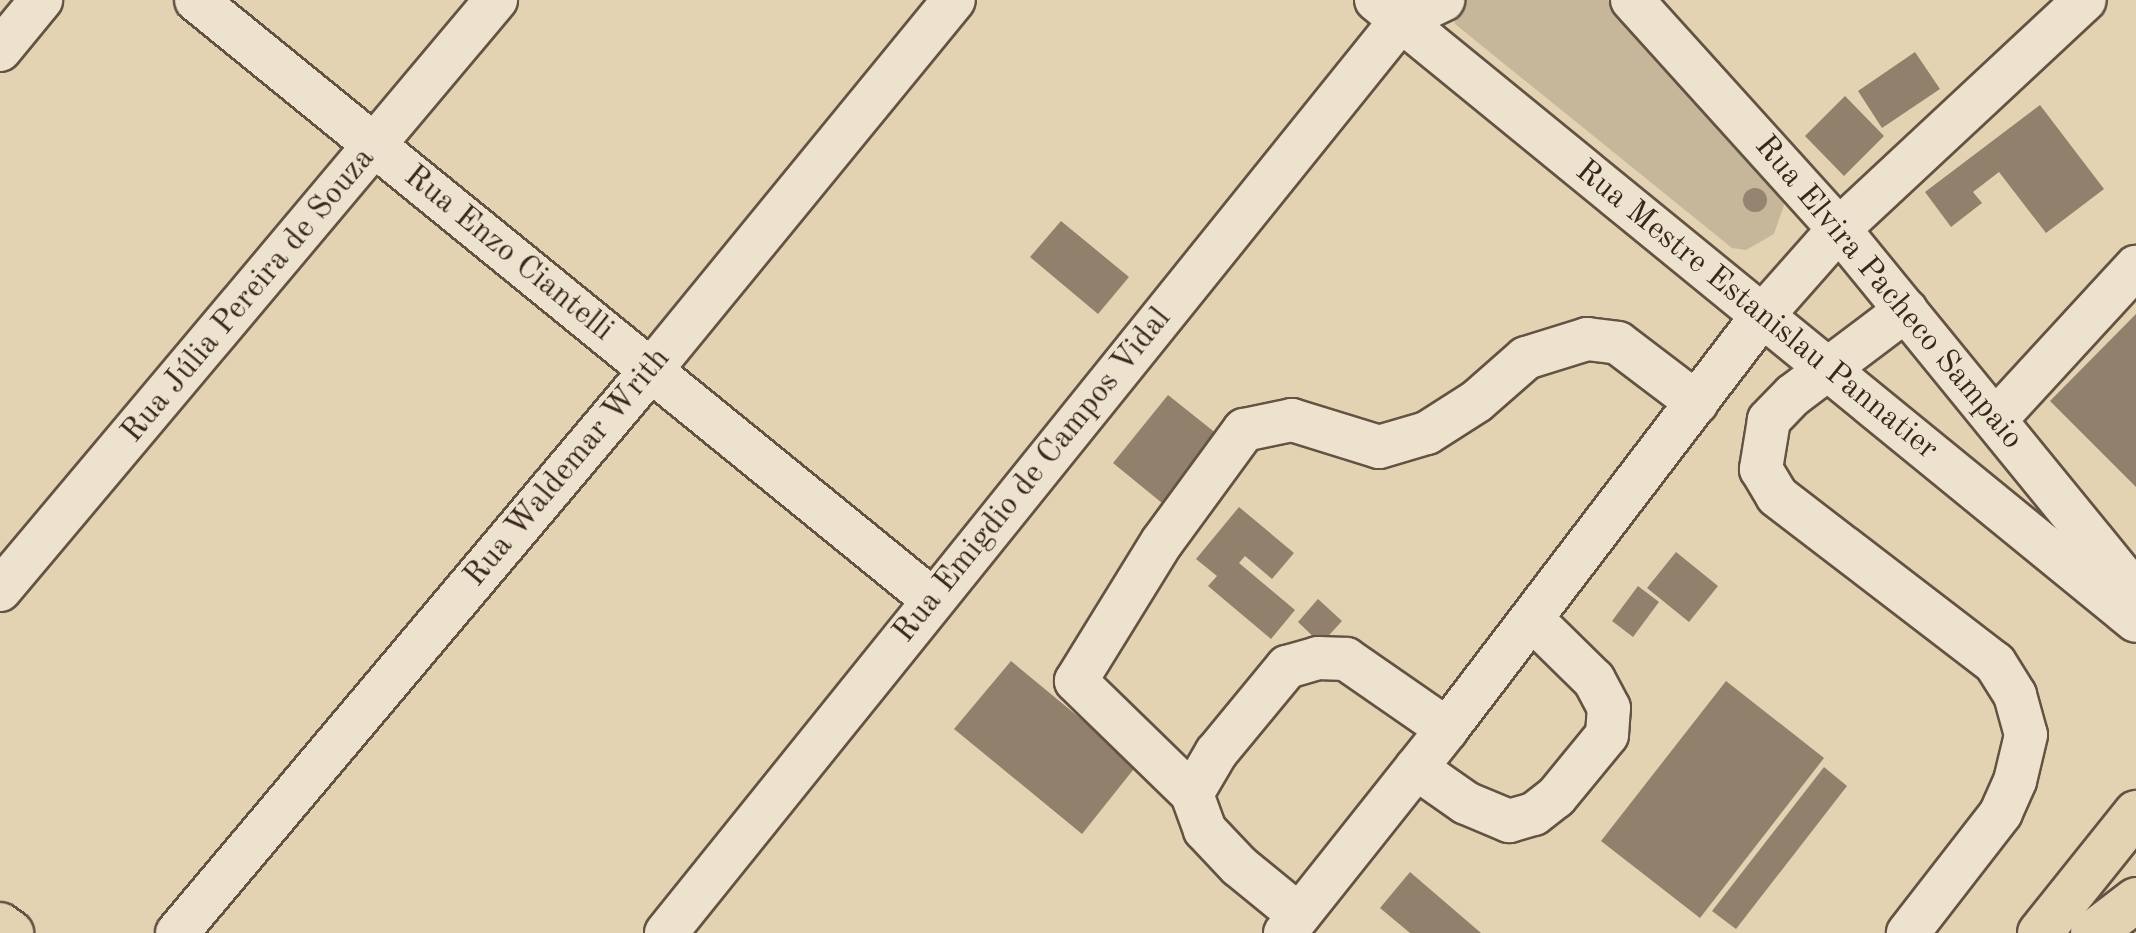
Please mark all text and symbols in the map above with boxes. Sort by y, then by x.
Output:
street label: Rua Elvira Pacheco Sampaio [1745,128,2031,458]
street label: Rua Júlia Pereira de Souza [114,141,384,451]
street label: Rua Mestre Estanislau Pannatier [1567,153,1945,469]
street label: Rua Enzo Ciantelli [396,158,620,350]
street label: Rua Emigdio de Campos Vidal [886,301,1180,651]
street label: Rua Waldemar Writh [457,341,679,595]

